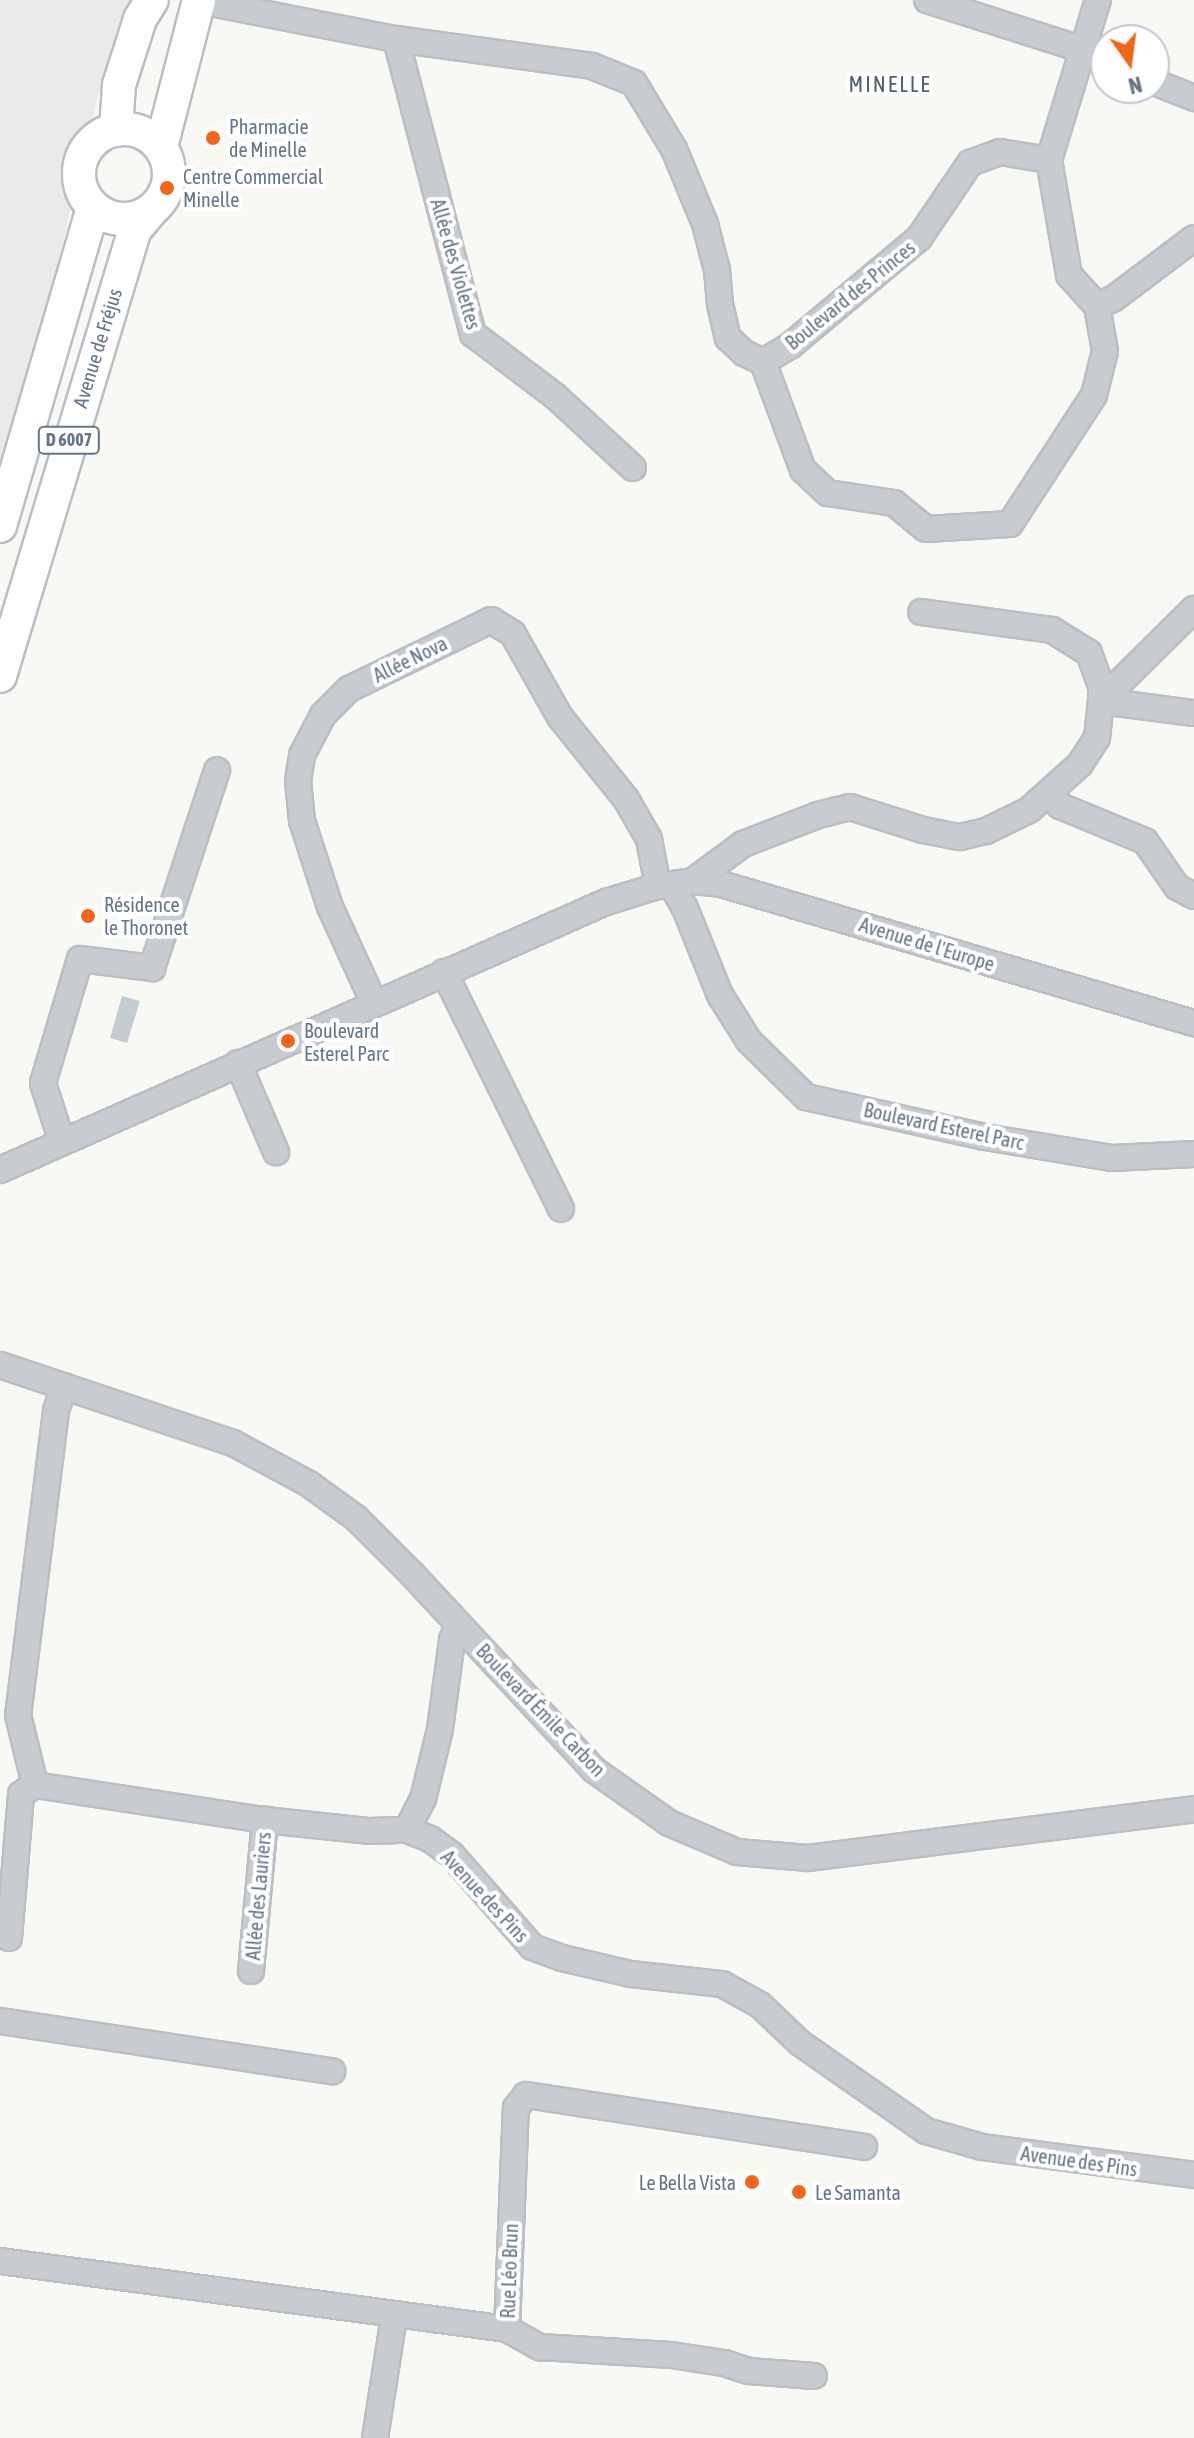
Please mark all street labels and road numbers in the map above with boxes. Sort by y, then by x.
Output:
street label: Allée des Violettes [426,196,486,332]
street label: Boulevard des Princes [780,235,920,355]
street label: Avenue de Fréjus [67,286,127,410]
road number: D 6007 [37,426,101,454]
street label: Allée Nova [369,631,451,687]
street label: Avenue de l'Europe [857,912,997,976]
street label: Boulevard Esterel Parc [862,1097,1026,1155]
street label: Boulevard Émile Carbon [472,1639,610,1781]
street label: Allée des Lauriers [240,1831,276,1961]
street label: Avenue des Pins [436,1845,534,1947]
street label: Avenue des Pins [1019,2141,1139,2181]
street label: Rue Léo Brun [495,2223,523,2319]

